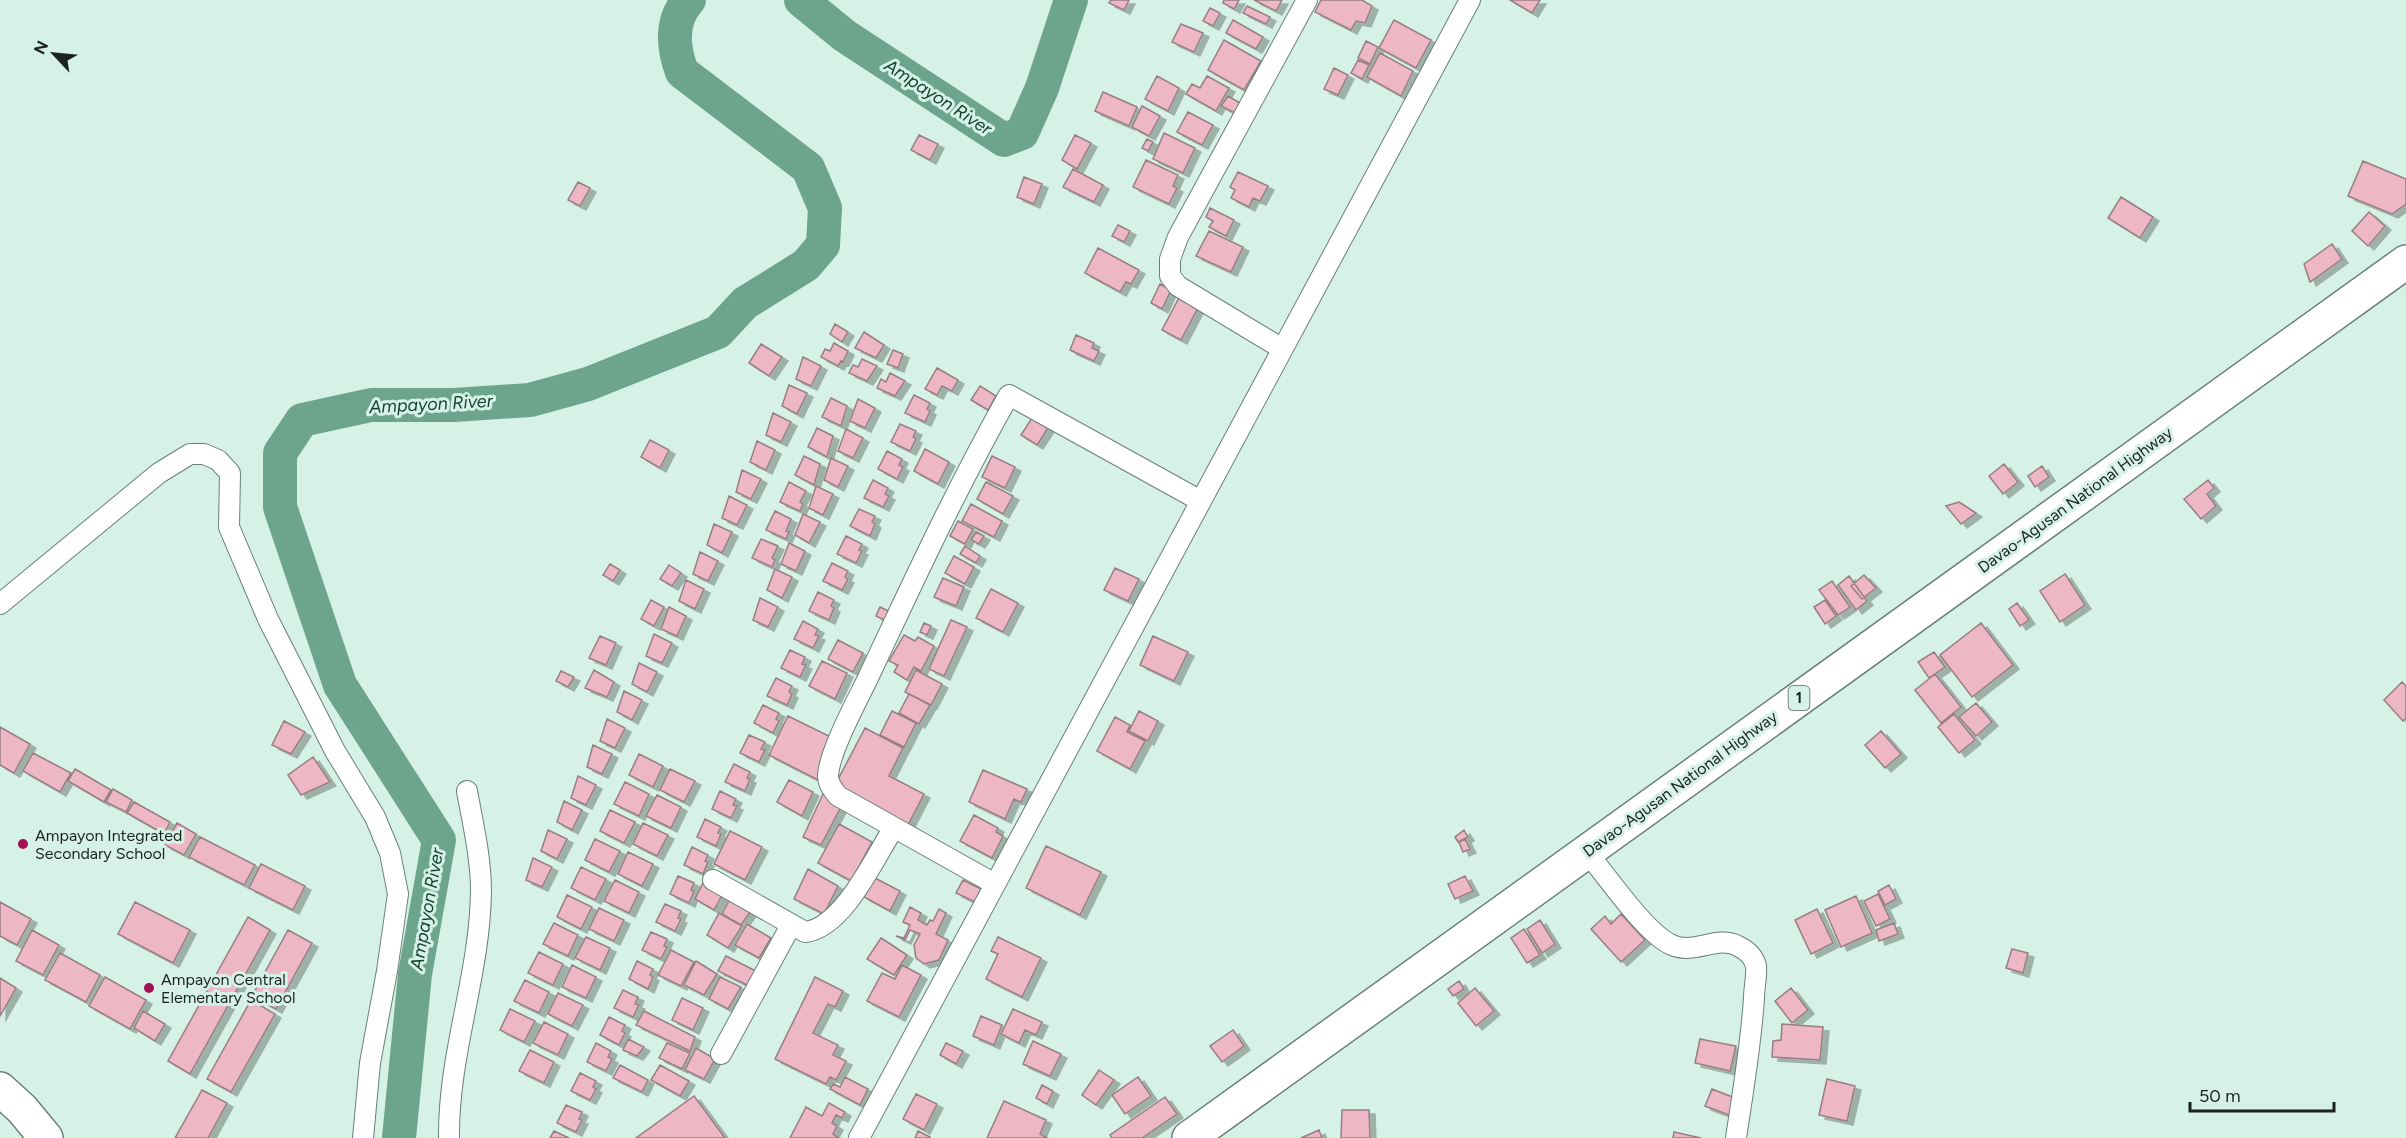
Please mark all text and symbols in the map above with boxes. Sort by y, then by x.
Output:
north arrow [24,24,84,84]
text: N [30,38,52,57]
water label: Ampayon River [879,54,997,140]
water label: Ampayon River [368,390,494,418]
street label: Davao-Agusan National Highway [1974,423,2176,577]
road number: 1 [1788,686,1810,710]
street label: Davao-Agusan National Highway [1579,707,1781,861]
place label: Ampayon Integrated Secondary School [35,826,182,863]
marker: Ampayon Integrated Secondary School [16,837,30,851]
water label: Ampayon River [405,845,449,973]
place label: Ampayon Central Elementary School [161,970,295,1007]
marker: Ampayon Central Elementary School [142,981,156,995]
scale bar [2190,1075,2334,1113]
text: 50 m [2199,1085,2241,1107]

